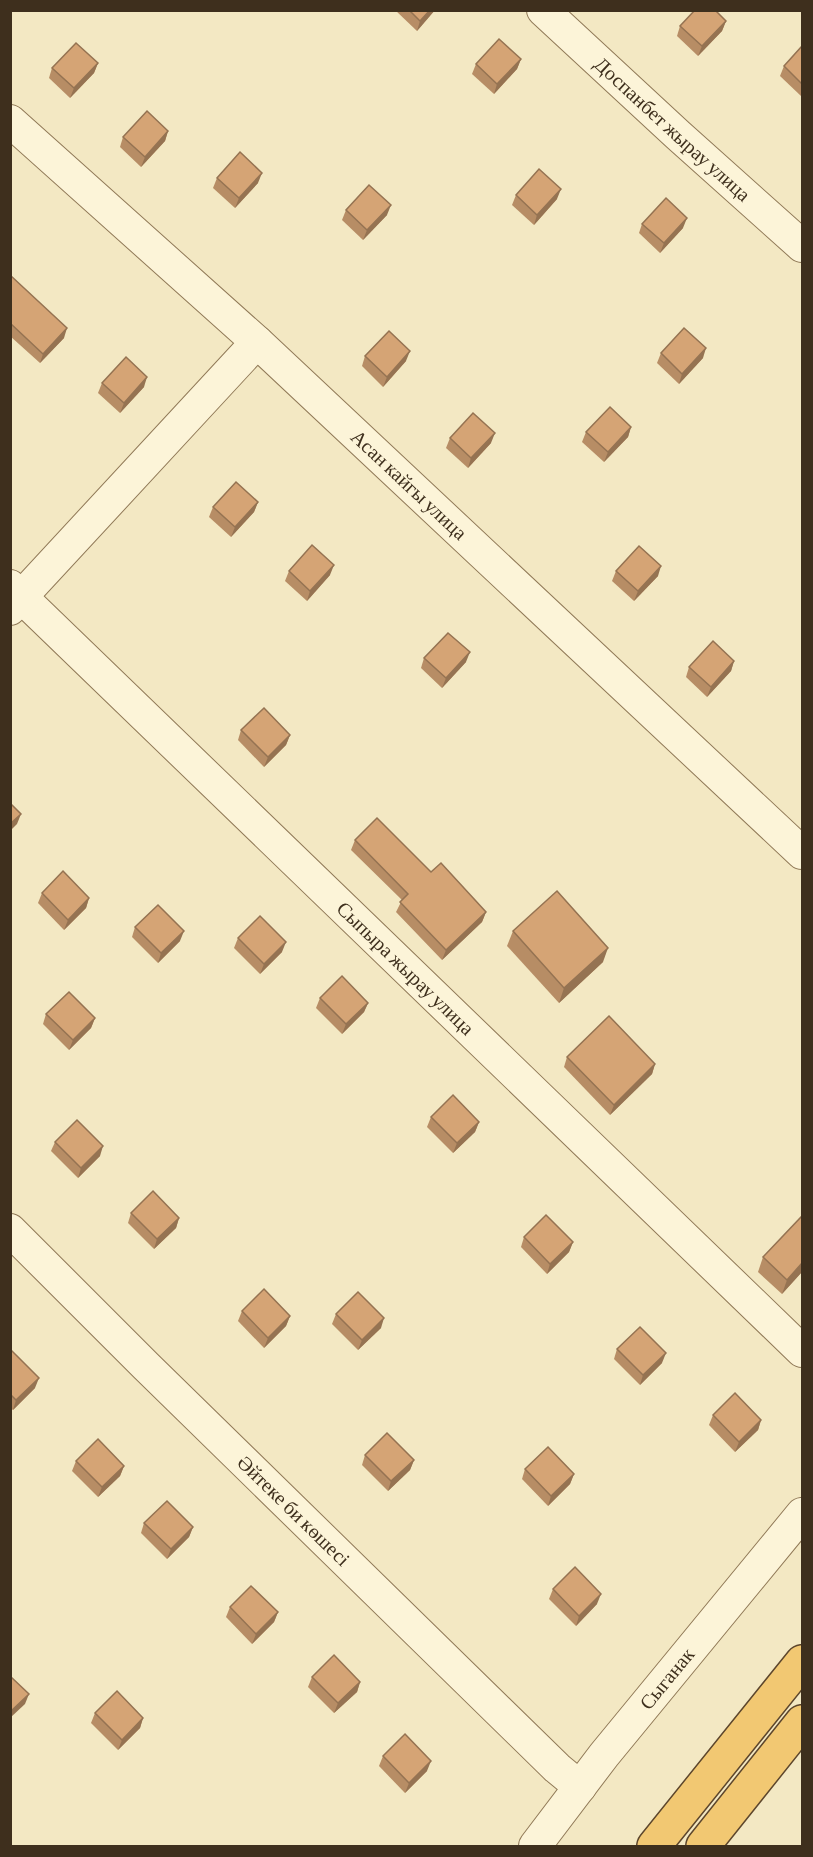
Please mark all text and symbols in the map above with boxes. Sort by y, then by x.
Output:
street label: Доспанбет жырау улица [590,53,755,206]
street label: Асан кайгы улица [347,425,472,544]
street label: Сыпыра жырау улица [333,897,479,1039]
street label: Әйтеке би көшесі [233,1451,355,1571]
street label: Сыганак [635,1643,699,1714]

